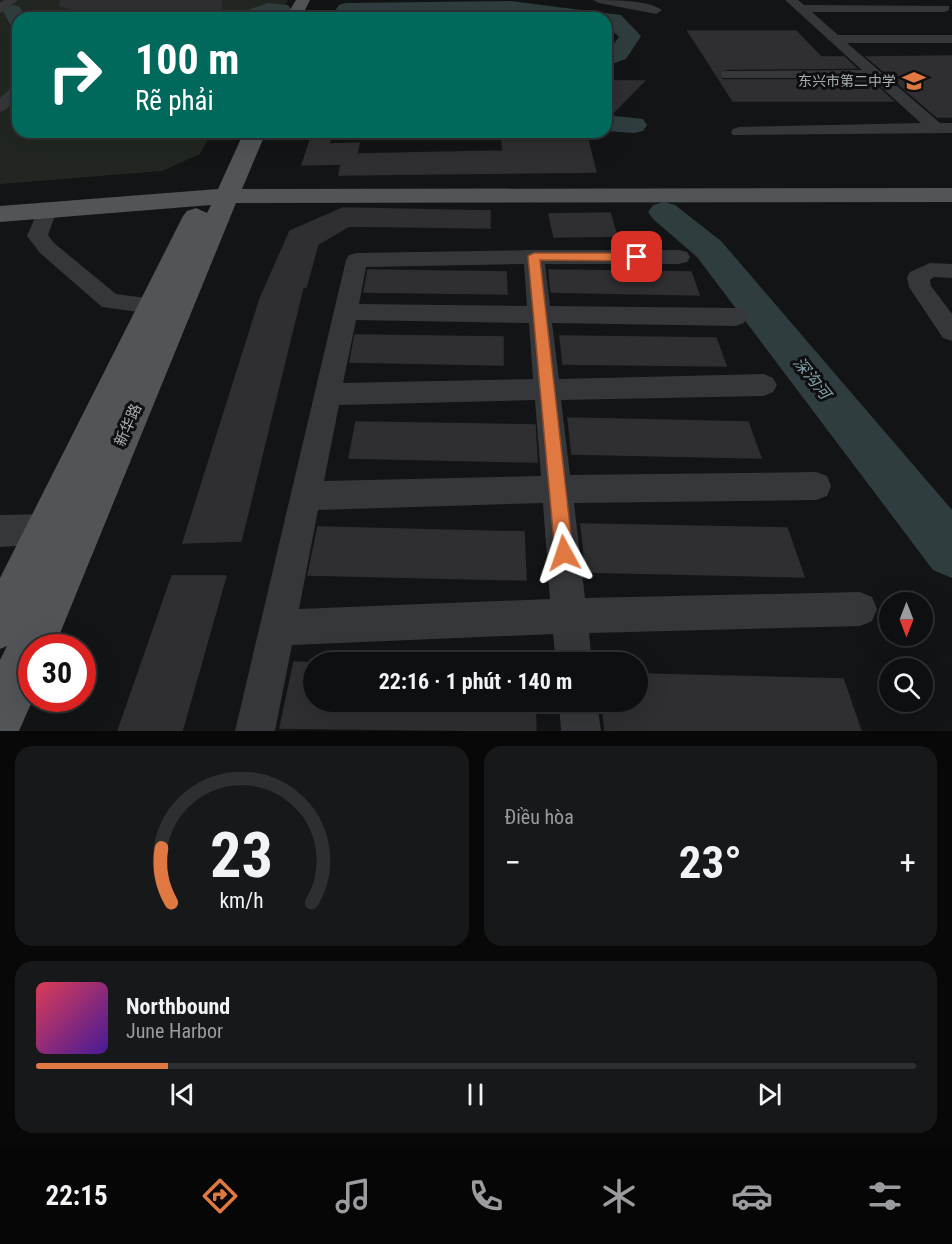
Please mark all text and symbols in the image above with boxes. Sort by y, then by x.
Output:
text: 100 m [135,35,240,84]
icon: right [36,36,114,114]
school or university icon: 东兴市第二中学 [901,68,927,94]
place label: 东兴市第二中学 [798,73,896,89]
text: Rẽ phải [135,85,214,117]
pin [611,231,662,282]
icon: arrive [620,240,653,273]
water label: 深沟河 [790,353,836,405]
street label: 新华路 [111,401,145,449]
position arrow [532,521,596,585]
north arrow [879,592,933,646]
map controls [879,592,933,712]
speed limit sign: 30 [18,634,96,712]
button: search [879,658,933,712]
text: 22:16 · 1 phút · 140 m [379,669,572,694]
text: Điều hòa [505,805,574,829]
text: 23 [210,819,273,892]
text: 23° [679,836,742,889]
text: − [505,843,521,882]
text: + [900,843,916,882]
text: km/h [220,888,264,913]
text: Northbound [126,994,230,1019]
text: June Harbor [126,1019,223,1043]
icon: previous [166,1078,199,1111]
icon: pause [459,1078,492,1111]
icon: next [753,1078,786,1111]
icon: directions [199,1175,241,1217]
icon: music [332,1175,374,1217]
icon: phone [465,1175,507,1217]
icon: climate [598,1175,640,1217]
icon: car [731,1175,773,1217]
icon: filters [864,1175,906,1217]
text: 22:15 [46,1180,108,1212]

